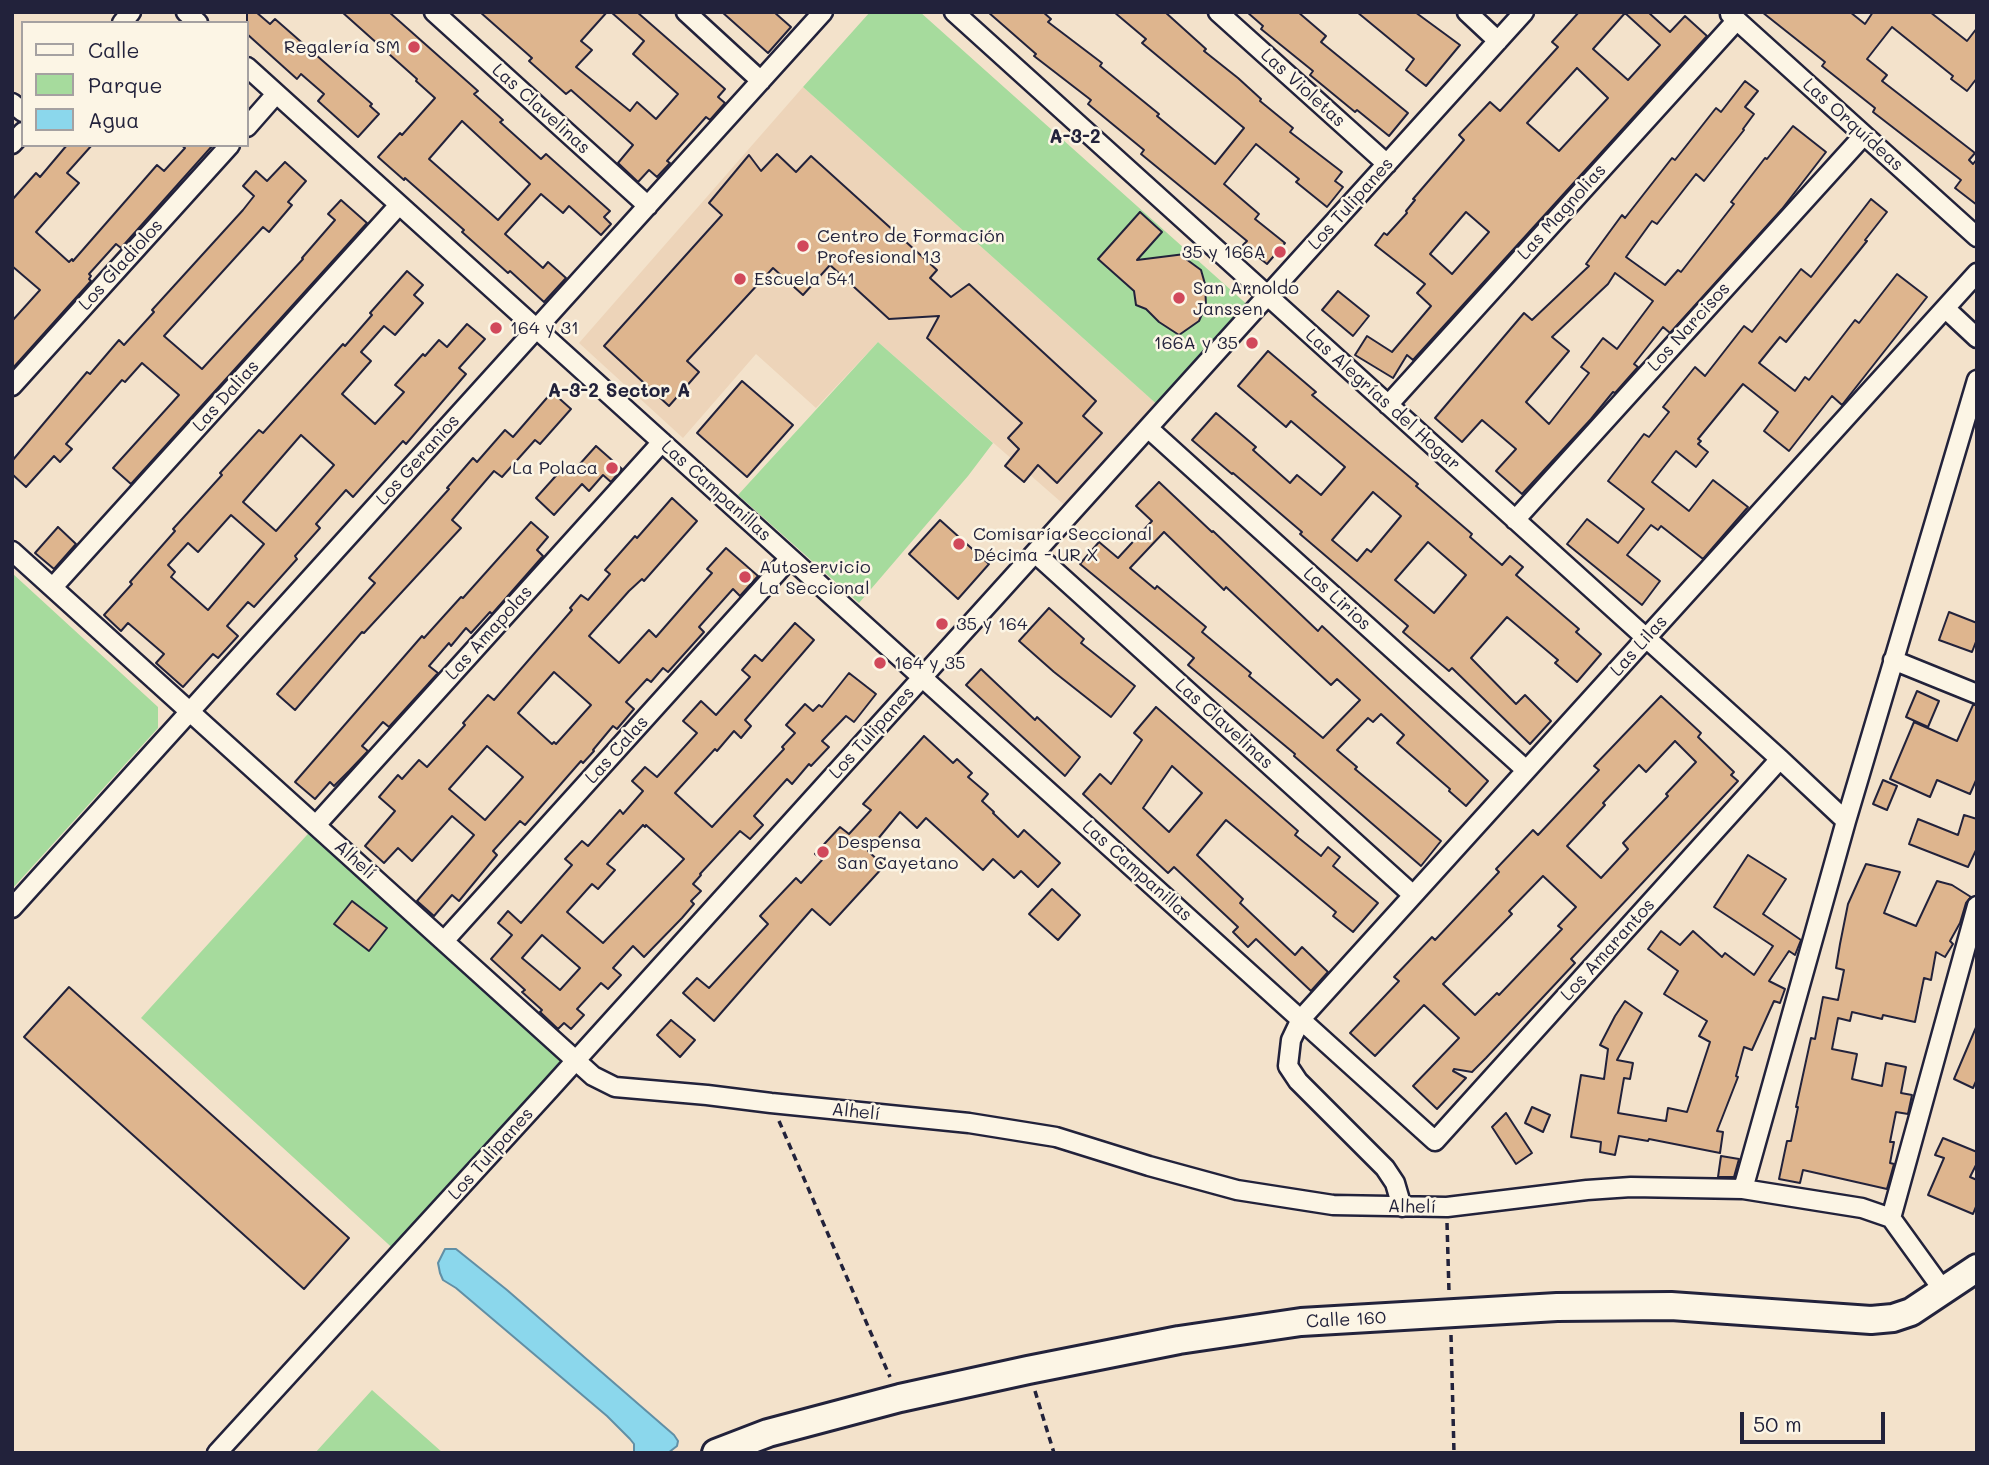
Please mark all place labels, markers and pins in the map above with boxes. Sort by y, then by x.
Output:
place label: Regalería SM [284,36,400,58]
marker: Regalería SM [406,39,422,55]
place label: Centro de Formación Profesional 13 [817,225,1005,268]
marker: Centro de Formación Profesional 13 [795,238,811,254]
place label: 35 y 166A [1182,241,1266,263]
marker: 35 y 166A [1272,244,1288,260]
place label: Escuela 541 [754,268,855,290]
marker: Escuela 541 [732,271,748,287]
place label: San Arnoldo Janssen [1193,277,1299,320]
marker: San Arnoldo Janssen [1171,290,1187,306]
place label: 164 y 31 [510,317,579,339]
marker: 164 y 31 [488,320,504,336]
place label: 166A y 35 [1154,332,1238,354]
marker: 166A y 35 [1244,335,1260,351]
place label: La Polaca [512,457,598,479]
marker: La Polaca [604,460,620,476]
place label: Comisaría Seccional Décima - UR X [973,523,1152,566]
marker: Comisaría Seccional Décima - UR X [951,536,967,552]
place label: Autoservicio La Seccional [759,556,871,598]
marker: Autoservicio La Seccional [737,569,753,585]
place label: 35 y 164 [956,613,1027,635]
marker: 35 y 164 [934,616,950,632]
place label: 164 y 35 [894,652,965,674]
marker: 164 y 35 [872,655,888,671]
place label: Despensa San Cayetano [837,831,958,874]
marker: Despensa San Cayetano [815,844,831,860]

